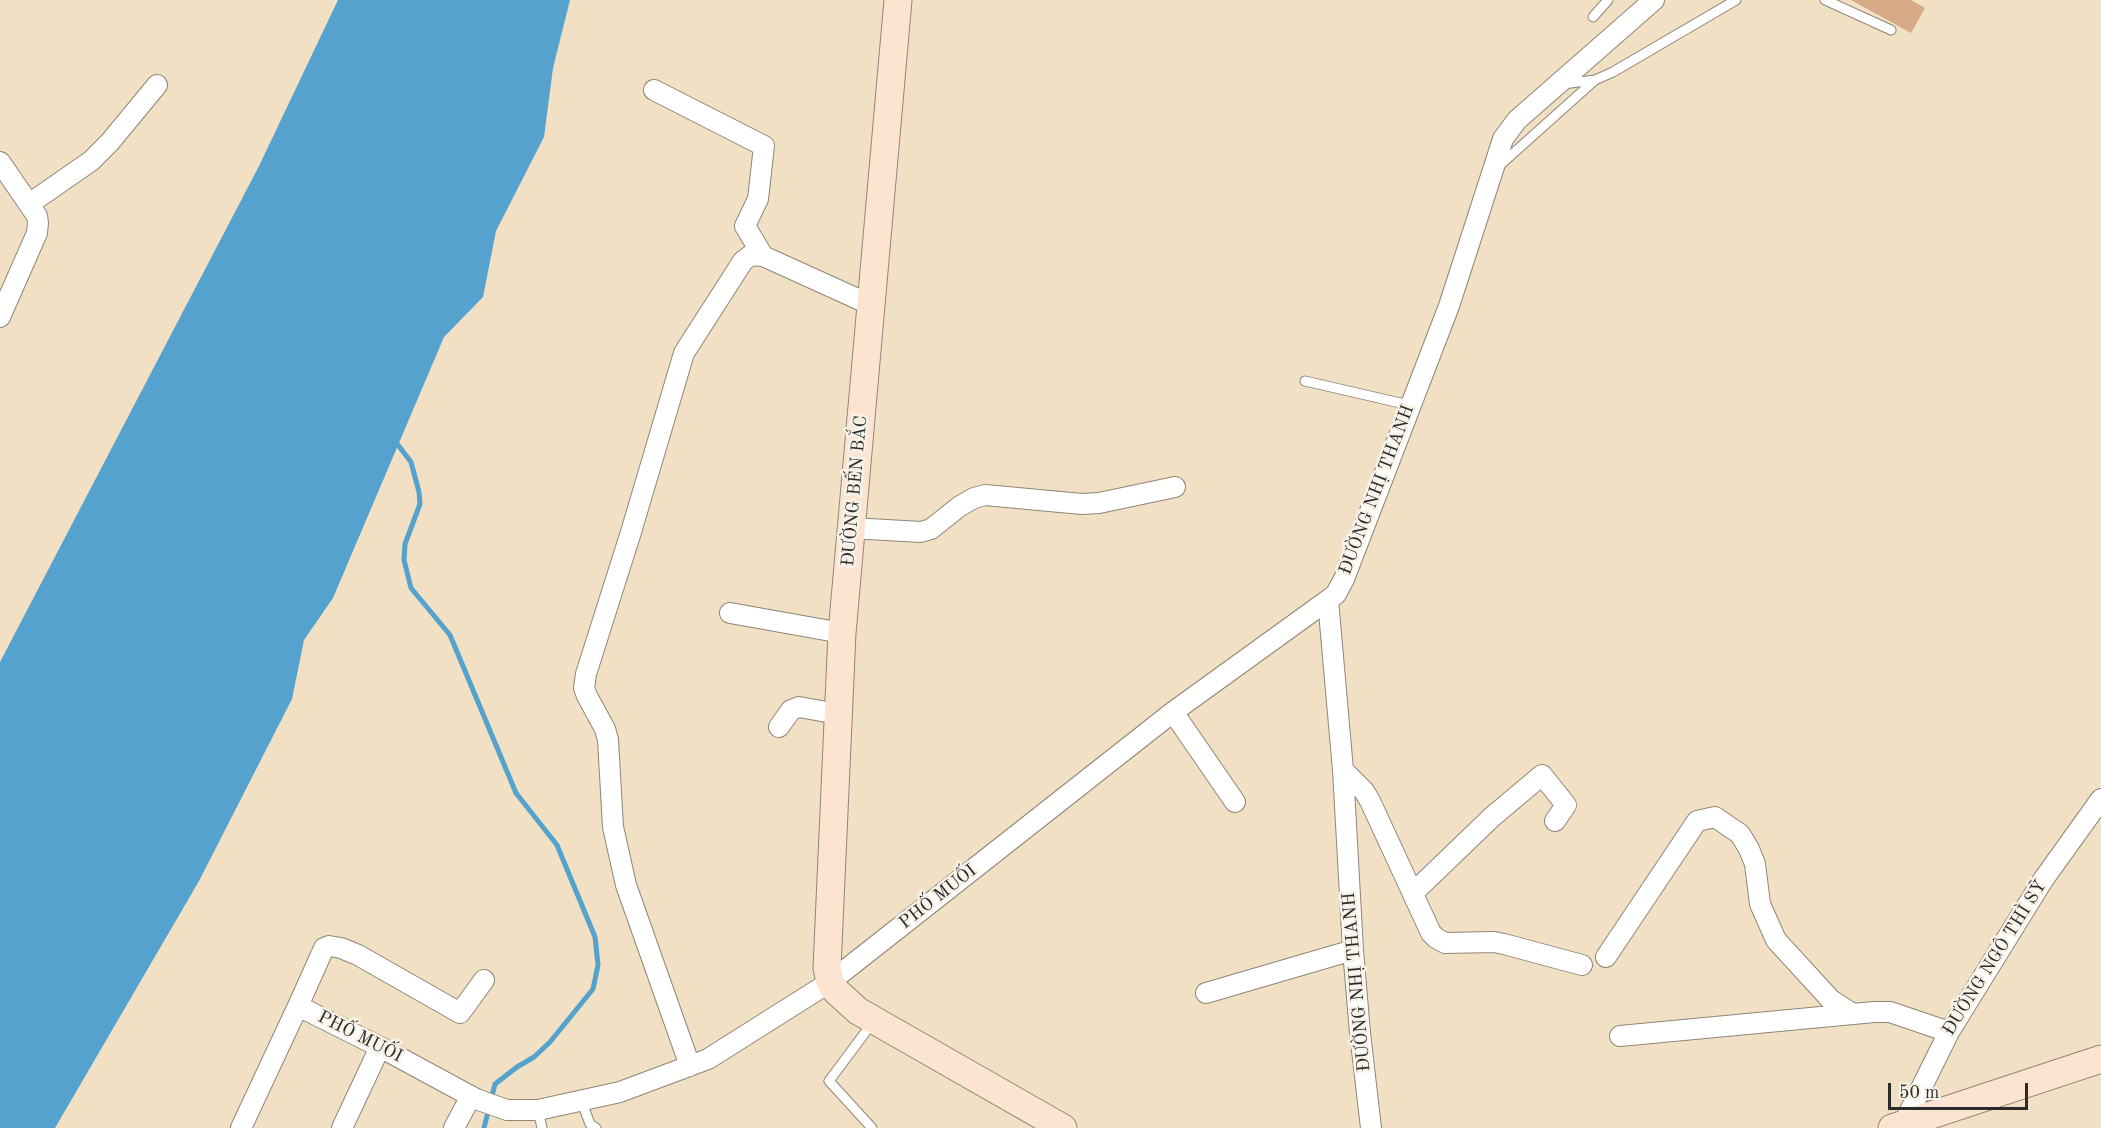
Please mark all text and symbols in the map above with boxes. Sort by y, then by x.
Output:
street label: ĐƯỜNG NHỊ THANH [1335,402,1419,578]
street label: ĐƯỜNG BẾN BẮC [838,415,872,567]
street label: PHỐ MUỐI [895,860,981,934]
street label: ĐƯỜNG NGÔ THÌ SỸ [1938,876,2052,1040]
street label: ĐƯỜNG NHỊ THANH [1338,891,1376,1073]
street label: PHỐ MUỐI [314,1006,406,1068]
scale bar [1891,1071,2030,1109]
text: 50 m [1899,1084,1939,1102]

